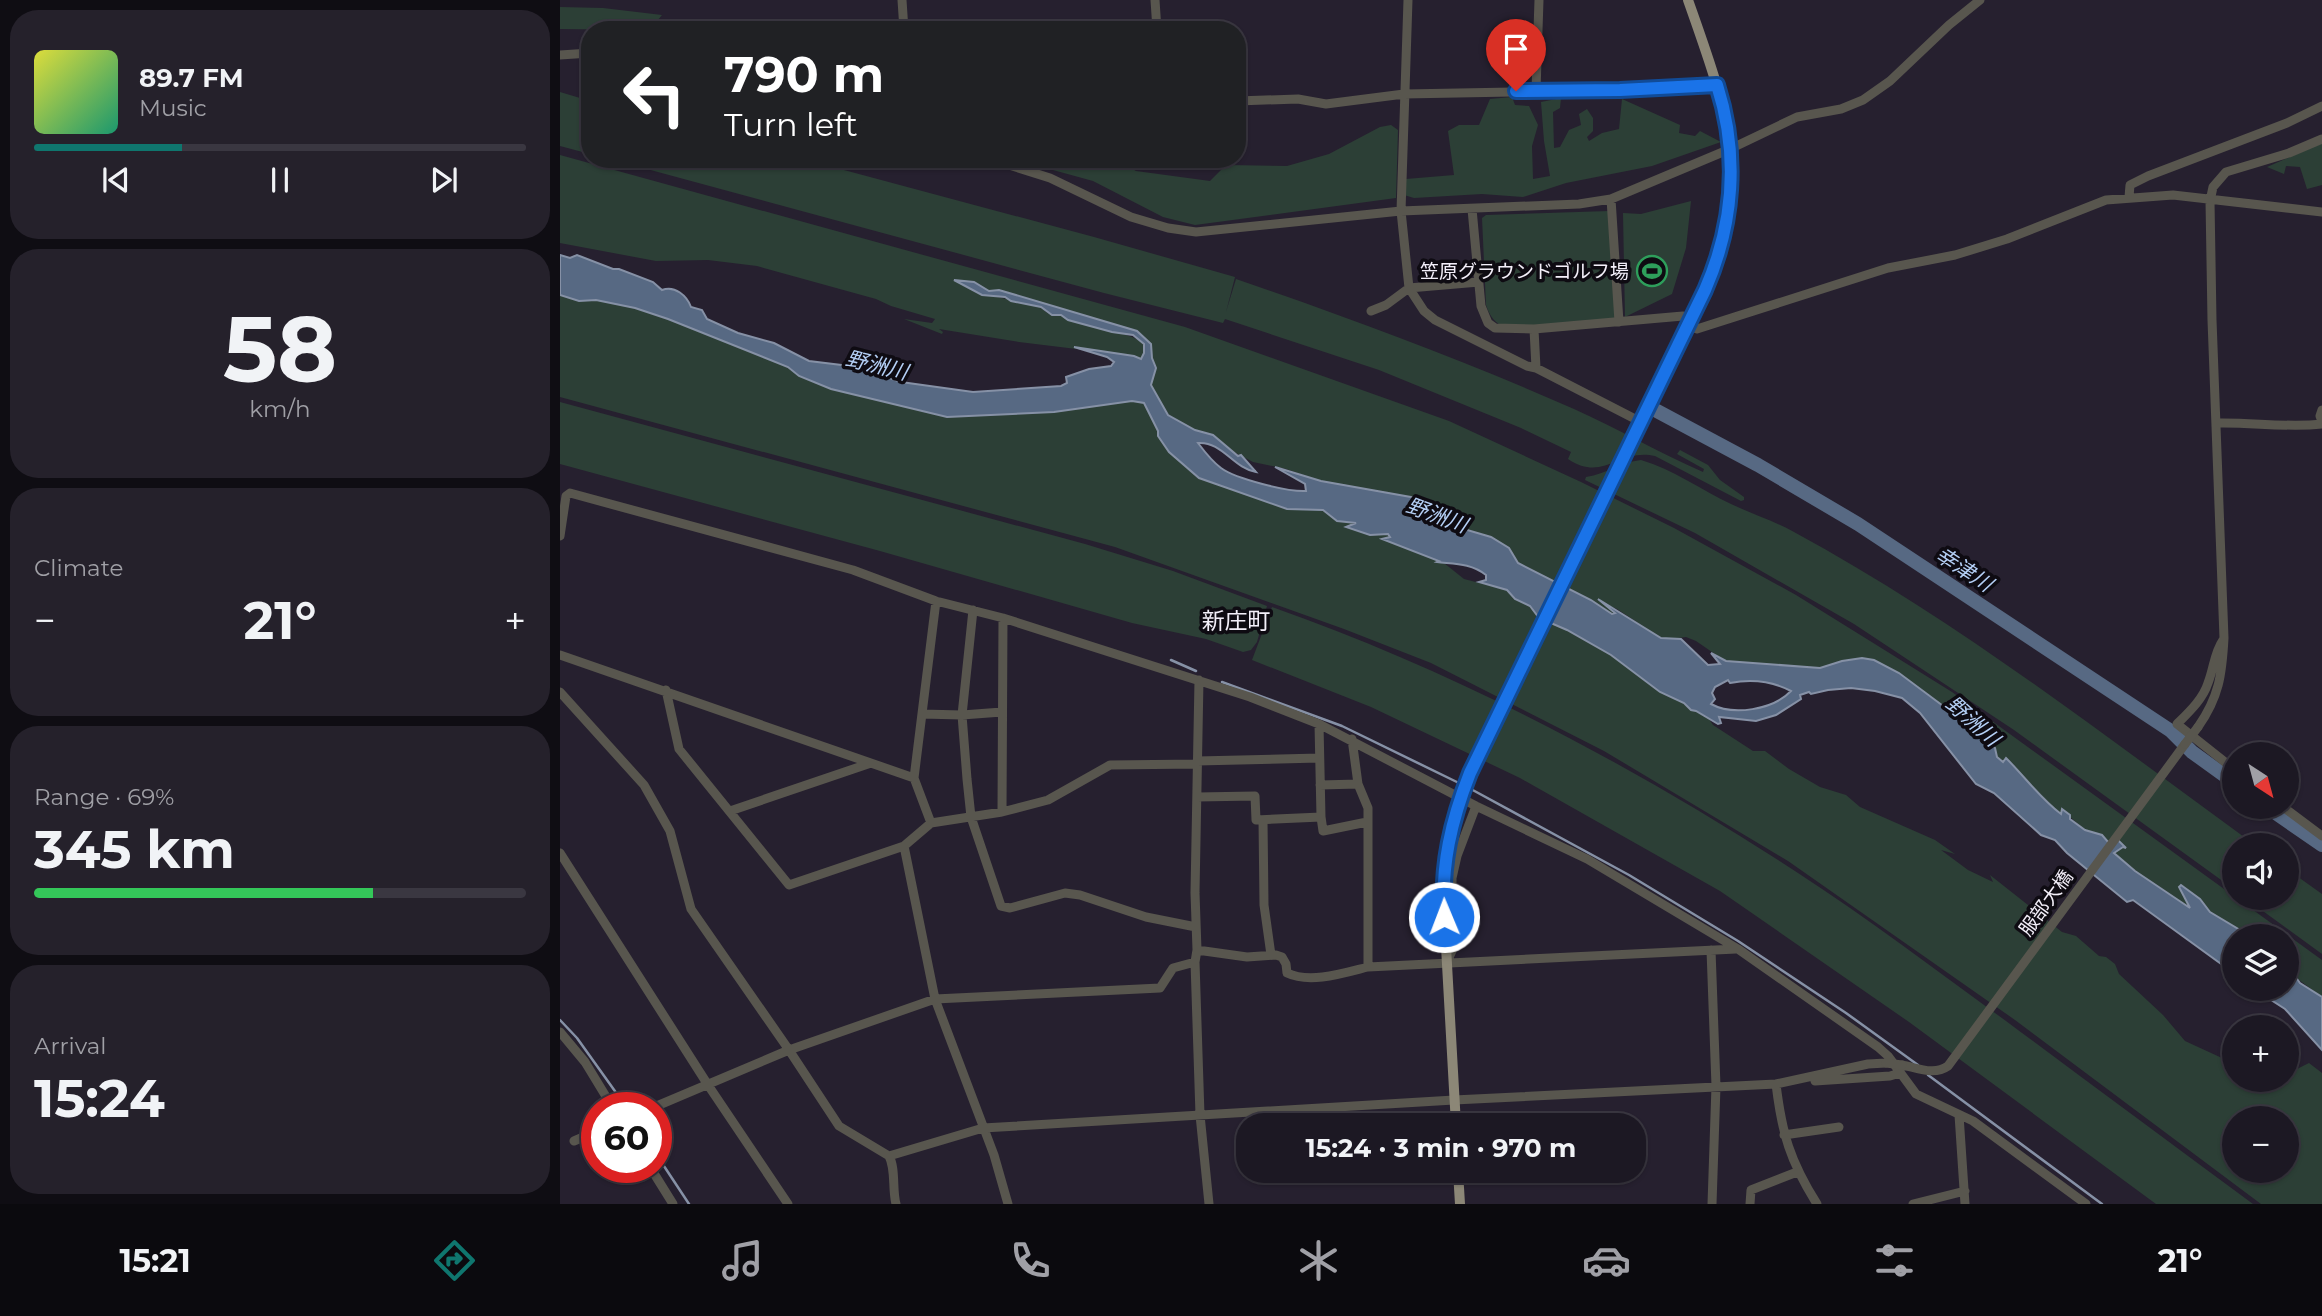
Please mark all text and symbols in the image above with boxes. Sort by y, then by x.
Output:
pin [1486,19,1546,91]
icon: arrive [1497,30,1535,68]
text: 790 m [724,45,884,104]
icon: left [609,49,700,140]
text: 89.7 FM [139,62,244,94]
text: Music [139,94,207,122]
text: Turn left [724,105,858,144]
icon: previous [97,161,135,199]
icon: pause [261,161,299,199]
icon: next [425,161,463,199]
sports icon: 笠原グラウンドゴルフ場 [1635,254,1669,288]
place label: 笠原グラウンドゴルフ場 [1420,260,1629,283]
text: 58 [223,294,337,405]
water label: 野洲川 [843,345,913,385]
text: km/h [249,395,311,423]
water label: 野洲川 [1403,492,1473,538]
water label: 幸津川 [1931,541,1999,598]
text: Climate [34,554,123,582]
text: 21° [244,589,316,652]
text: − [34,597,56,644]
text: + [504,597,526,644]
district label: 新庄町 [1202,607,1271,635]
water label: 野洲川 [1941,691,2006,753]
north arrow [2222,742,2300,819]
map controls [2222,742,2299,1183]
text: Range · 69% [34,783,174,811]
text: 345 km [34,818,235,881]
button: sound [2222,833,2299,910]
street label: 服部大橋 [2014,865,2078,941]
position arrow [1407,880,1481,954]
button: layers [2222,924,2299,1001]
button: + [2222,1015,2299,1092]
text: Arrival [34,1032,107,1060]
text: 15:24 [34,1067,165,1130]
speed limit sign: 60 [581,1092,672,1183]
button: − [2222,1106,2299,1183]
text: 15:24 · 3 min · 970 m [1306,1132,1576,1164]
icon: directions [430,1236,479,1285]
icon: music [718,1236,767,1285]
icon: phone [1006,1236,1055,1285]
icon: climate [1294,1236,1343,1285]
icon: car [1582,1236,1631,1285]
icon: filters [1870,1236,1919,1285]
text: 15:21 [119,1241,191,1280]
text: 21° [2158,1241,2202,1280]

